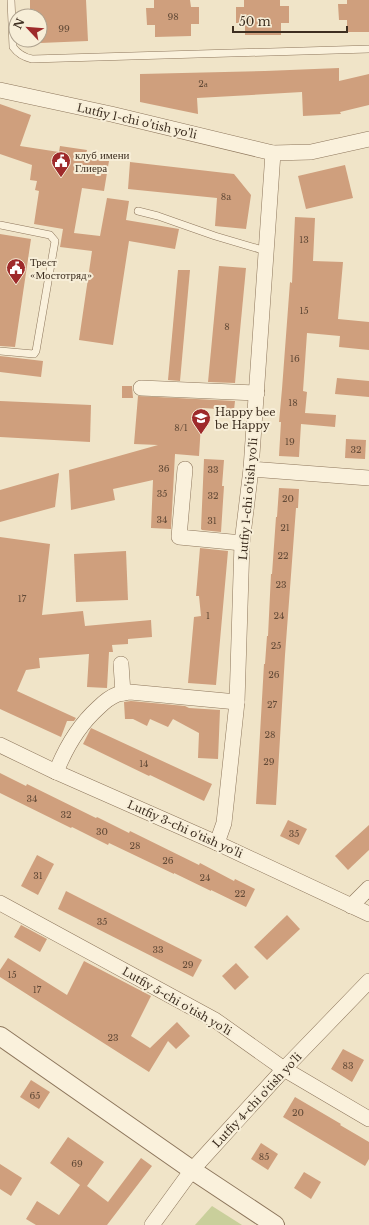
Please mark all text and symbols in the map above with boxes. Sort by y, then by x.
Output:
north arrow [8,8,48,48]
scale bar [233,8,347,34]
house number: 98 [167,11,179,22]
text: 50 m [239,14,271,29]
text: N [10,15,28,31]
house number: 99 [58,23,70,34]
house number: 2а [198,78,208,89]
street label: Lutfiy 1-chi o'tish yo'li [76,100,199,142]
place label: клуб имени Глиера [75,148,130,175]
public building icon: клуб имени Глиера [50,150,72,178]
house number: 8a [221,191,231,202]
house number: 13 [299,234,309,245]
place label: Трест «Мостотряд» [30,255,92,282]
public building icon: Трест «Мостотряд» [5,257,27,285]
house number: 15 [299,305,309,316]
house number: 8 [224,321,230,332]
house number: 16 [290,353,300,364]
house number: 18 [288,397,298,408]
place label: Happy bee be Happy [214,405,276,432]
school or university icon: Happy bee be Happy [190,407,212,435]
house number: 8/1 [174,422,188,433]
house number: 19 [285,436,295,447]
street label: Lutfiy 1-chi o'tish yo'li [236,437,260,561]
house number: 32 [350,444,362,455]
house number: 36 [158,463,170,474]
house number: 33 [207,464,219,475]
house number: 35 [157,488,167,499]
house number: 32 [207,490,219,501]
house number: 20 [282,493,294,504]
house number: 34 [157,514,167,525]
house number: 31 [207,515,217,526]
house number: 21 [280,522,290,533]
house number: 22 [277,550,289,561]
house number: 23 [275,579,287,590]
house number: 17 [18,593,27,604]
house number: 1 [206,610,210,621]
house number: 24 [274,610,284,621]
house number: 25 [271,640,281,651]
house number: 26 [268,669,280,680]
house number: 27 [267,699,278,710]
house number: 28 [265,729,276,740]
house number: 29 [263,756,275,767]
house number: 14 [139,758,149,769]
house number: 34 [27,793,37,804]
street label: Lutfiy 3-chi o'tish yo'li [125,797,245,861]
house number: 32 [60,809,72,820]
house number: 30 [96,826,108,837]
house number: 35 [289,828,299,839]
house number: 28 [130,840,141,851]
house number: 26 [162,855,174,866]
house number: 31 [33,870,43,881]
house number: 24 [200,872,210,883]
house number: 22 [234,888,246,899]
house number: 35 [97,916,107,927]
house number: 33 [152,944,164,955]
house number: 29 [182,959,194,970]
street label: Lutfiy 5-chi o'tish yo'li [120,964,235,1038]
house number: 15 [7,969,17,980]
house number: 17 [33,984,42,995]
house number: 23 [107,1032,119,1043]
street label: Lutfiy 4-chi o'tish yo'li [209,1050,305,1150]
house number: 83 [343,1060,354,1071]
house number: 65 [30,1090,40,1101]
house number: 20 [292,1107,304,1118]
house number: 85 [259,1151,269,1162]
house number: 69 [71,1158,83,1169]

